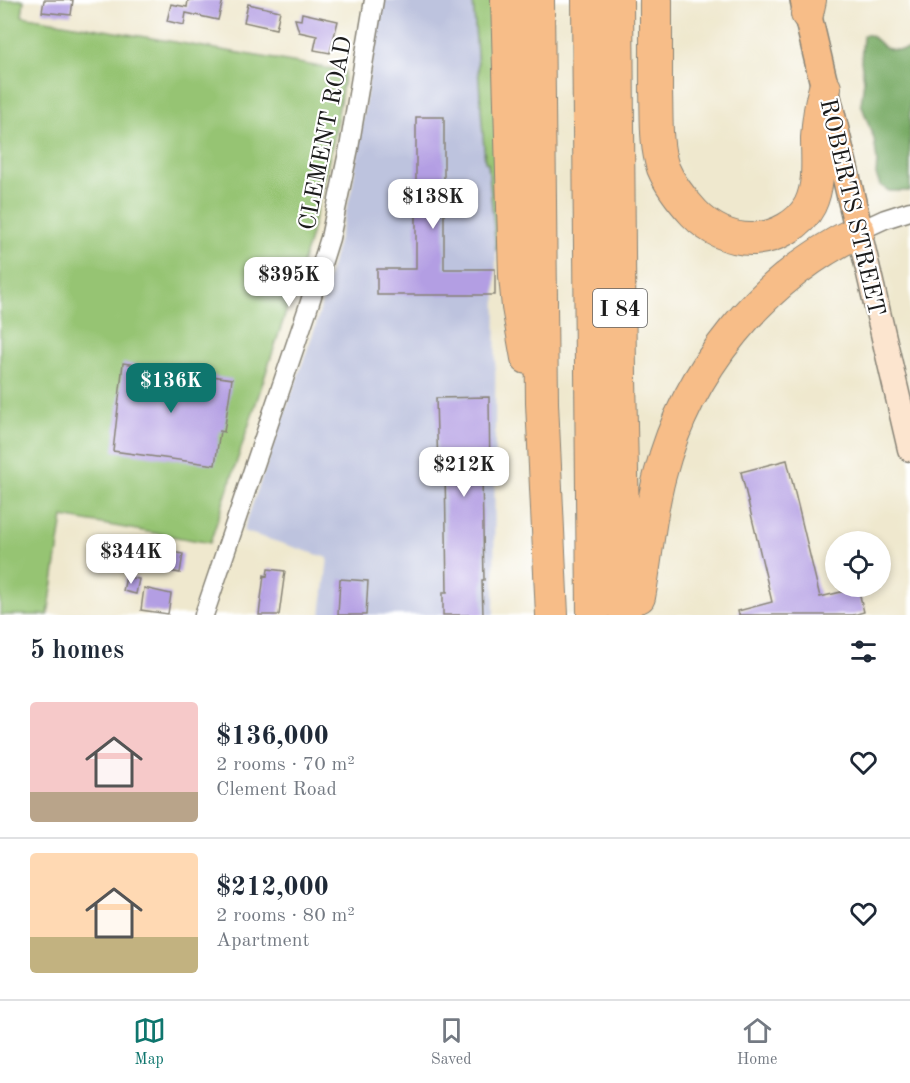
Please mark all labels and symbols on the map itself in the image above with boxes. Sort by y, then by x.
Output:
street label: CLEMENT ROAD [296,34,358,233]
street label: ROBERTS STREET [814,96,888,319]
pin: $138K [391,179,475,230]
pin: $395K [247,257,331,308]
road number: I 84 [593,289,647,327]
pin: $136K [129,363,213,414]
pin: $212K [422,447,506,498]
pin: $344K [89,534,173,585]

